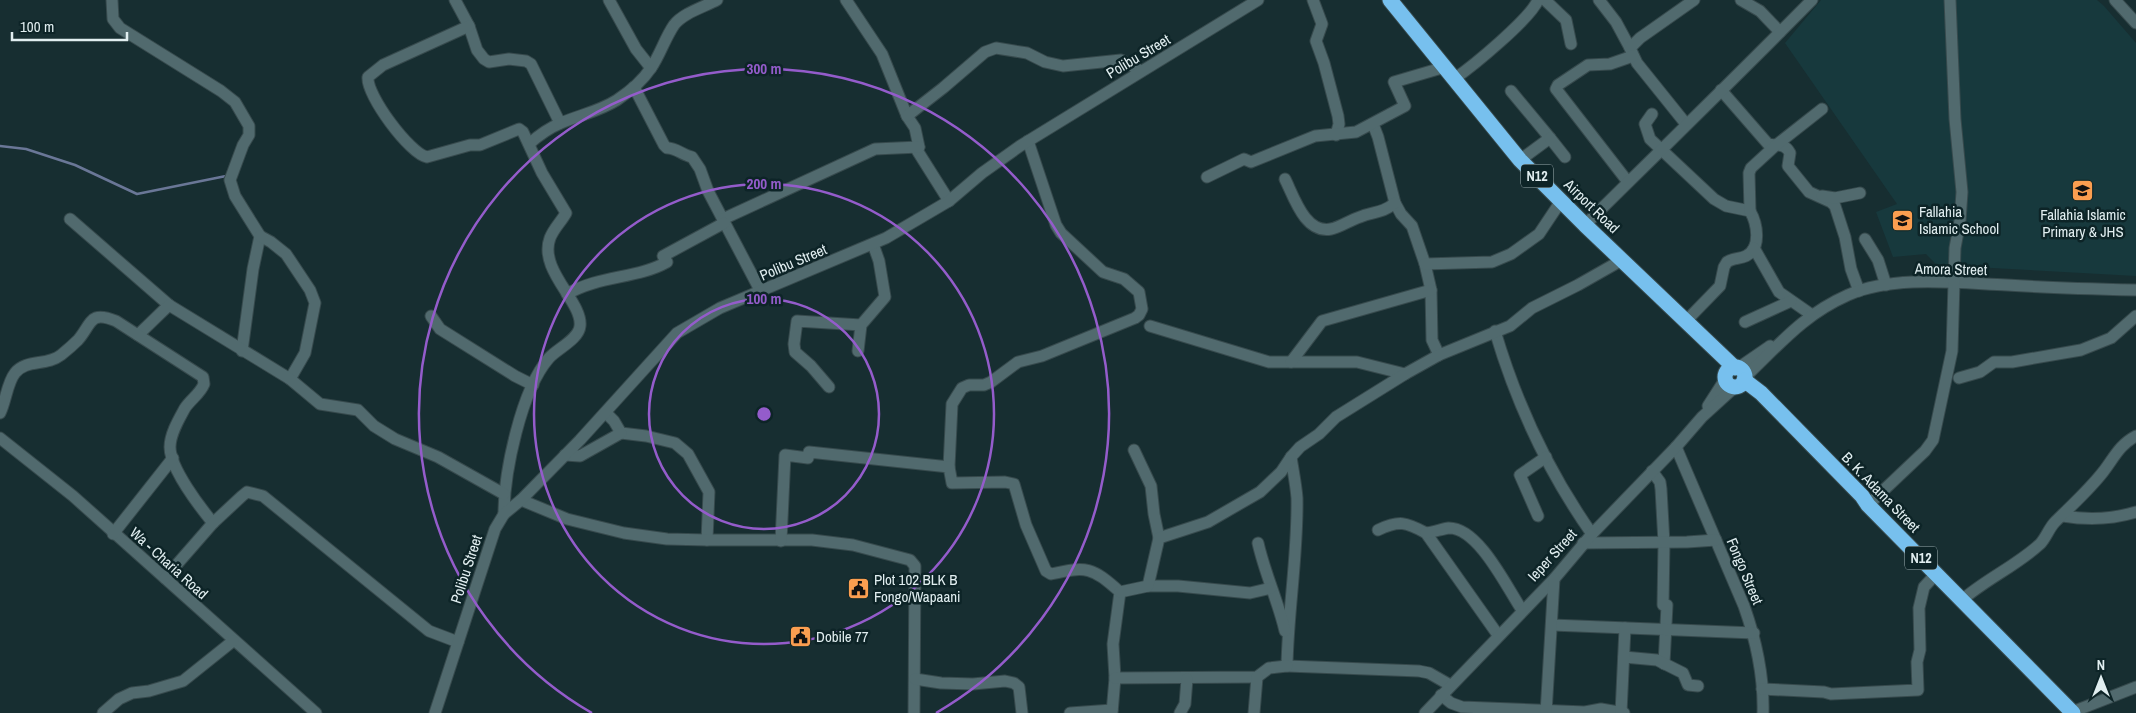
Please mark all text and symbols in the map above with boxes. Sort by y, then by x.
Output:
scale bar [12,10,128,42]
text: 100 m [20,16,54,37]
street label: Polibu Street [1102,28,1174,83]
text: 300 m [747,58,781,79]
road number: N12 [1521,165,1553,188]
text: 200 m [747,173,781,194]
street label: Airport Road [1559,174,1624,238]
school or university icon: Fallahia Islamic Primary & JHS [2071,179,2095,203]
place label: Fallahia Islamic School [1919,201,1999,239]
place label: Fallahia Islamic Primary & JHS [2040,204,2126,242]
school or university icon: Fallahia Islamic School [1891,208,1915,232]
street label: Polibu Street [756,238,830,286]
street label: Amora Street [1914,258,1988,280]
text: 100 m [747,288,781,309]
centre of rings [755,405,773,423]
street label: B. K. Adama Street [1837,447,1925,537]
street label: Wa - Charia Road [125,522,213,604]
street label: Ieper Street [1523,524,1582,586]
street label: Polibu Street [445,531,487,606]
street label: Fongo Street [1722,534,1769,608]
road number: N12 [1905,546,1937,570]
place label: Plot 102 BLK B Fongo/Wapaani [874,569,960,607]
public building icon: Plot 102 BLK B Fongo/Wapaani [846,576,870,600]
public building icon: Dobile 77 [788,624,812,648]
place label: Dobile 77 [816,626,869,647]
north arrow [2076,653,2126,703]
text: N [2097,656,2105,674]

